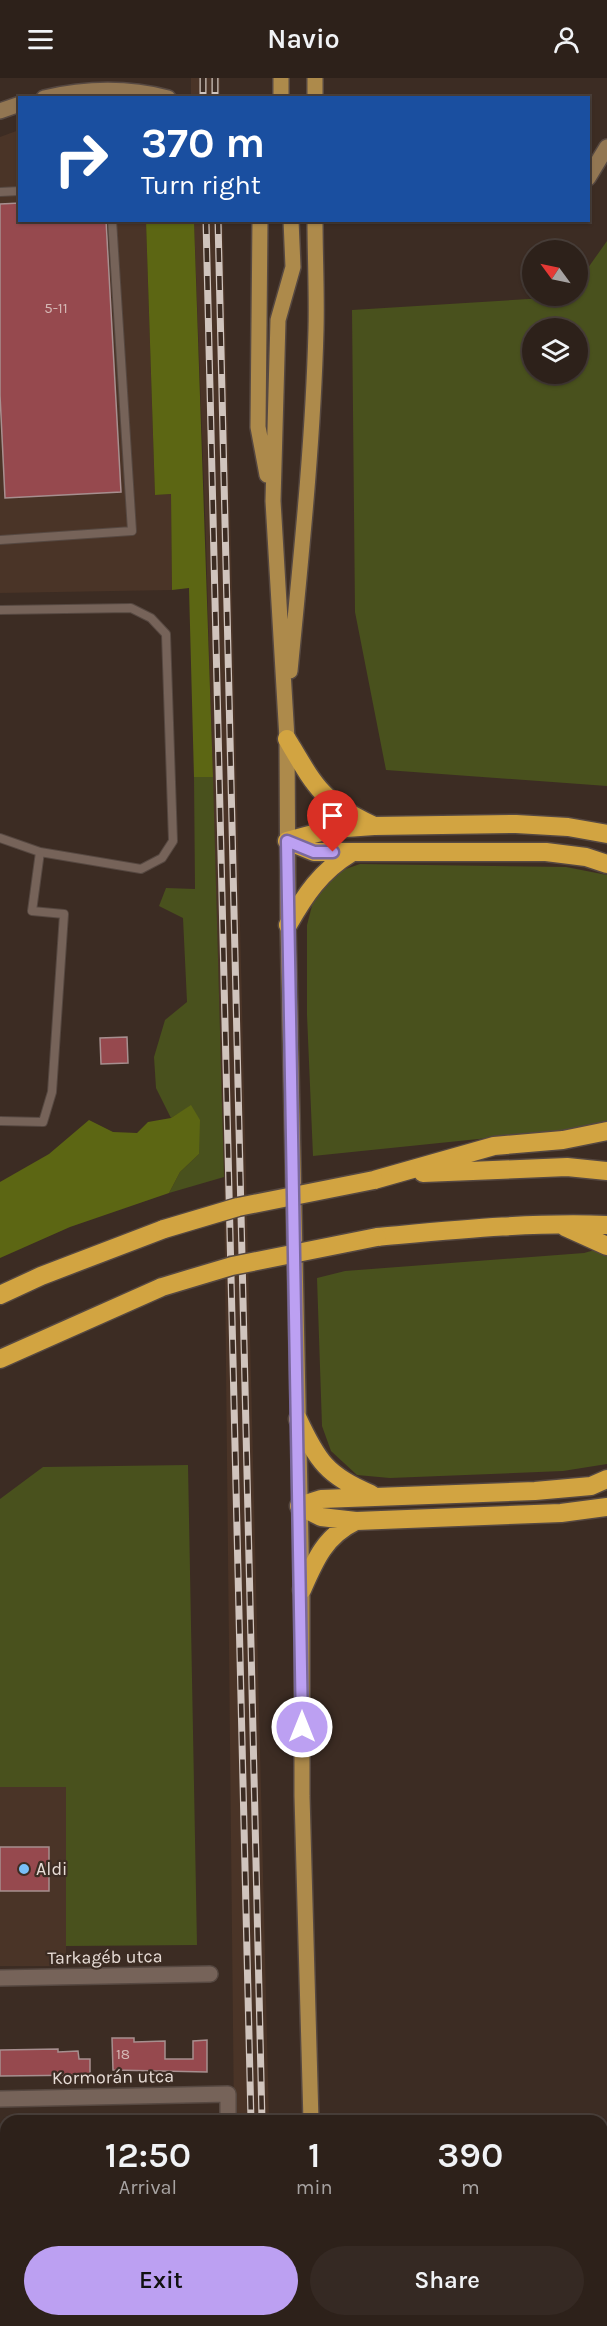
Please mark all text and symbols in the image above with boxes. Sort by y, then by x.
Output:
icon: menu [24,23,57,56]
text: Navio [267,23,340,55]
icon: person [550,23,583,56]
text: 370 m [141,118,265,168]
icon: right [42,120,120,198]
text: Turn right [141,169,261,201]
north arrow [522,240,588,306]
map controls [522,240,588,384]
house number: 5-11 [44,299,68,317]
button: layers [522,318,588,384]
pin [307,790,358,852]
icon: arrive [316,799,349,832]
position arrow [270,1695,334,1759]
place label: Aldi [36,1858,67,1880]
marker: Aldi [17,1862,31,1876]
street label: Tarkagéb utca [47,1945,163,1969]
house number: 18 [116,2045,130,2063]
street label: Kormorán utca [52,2065,174,2089]
text: 12:50 [105,2134,191,2176]
text: 1 [308,2134,321,2176]
text: 390 [437,2134,503,2176]
text: Arrival [119,2176,177,2199]
text: min [296,2176,333,2199]
text: m [461,2176,480,2199]
button: Exit [24,2246,298,2315]
button: Share [310,2246,584,2315]

